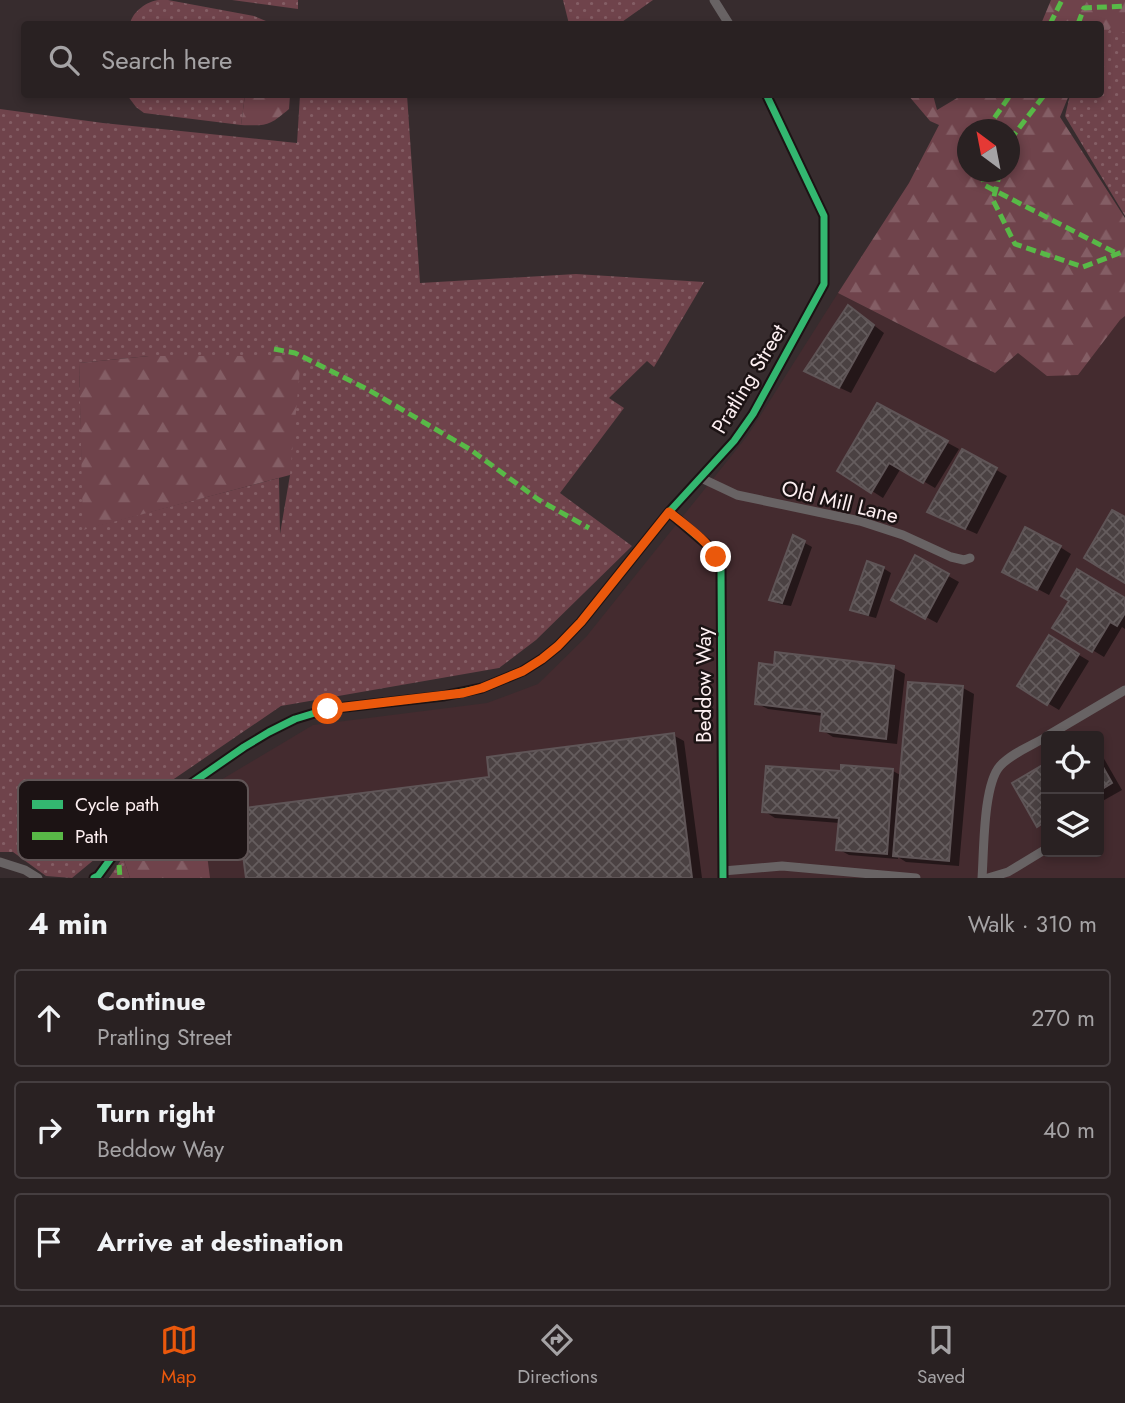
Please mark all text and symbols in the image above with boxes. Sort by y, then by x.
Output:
search box [21,21,1104,98]
icon: search [45,41,83,79]
text: Search here [101,41,233,79]
north arrow [957,119,1020,182]
street label: Pratling Street [704,319,794,439]
street label: Old Mill Lane [778,473,902,531]
route end [700,541,731,572]
street label: Beddow Way [689,626,719,743]
route start [312,693,343,724]
map controls [1041,731,1104,857]
button: locate [1041,731,1104,794]
legend [18,780,248,860]
text: Cycle path [75,791,160,818]
button: layers [1041,794,1104,857]
text: Path [75,823,109,850]
text: 4 min [28,902,108,945]
text: Walk · 310 m [968,907,1097,941]
text: Continue [97,982,206,1020]
icon: ahead [30,999,68,1037]
text: 270 m [1031,1001,1095,1035]
text: Pratling Street [97,1020,232,1054]
text: Turn right [97,1094,215,1132]
icon: right [30,1111,68,1149]
text: 40 m [1043,1113,1095,1147]
text: Beddow Way [97,1132,224,1166]
icon: arrive [30,1223,68,1261]
text: Arrive at destination [97,1223,344,1261]
tab: Map [160,1321,198,1390]
tab: Directions [517,1321,598,1390]
tab: Saved [917,1321,965,1390]

